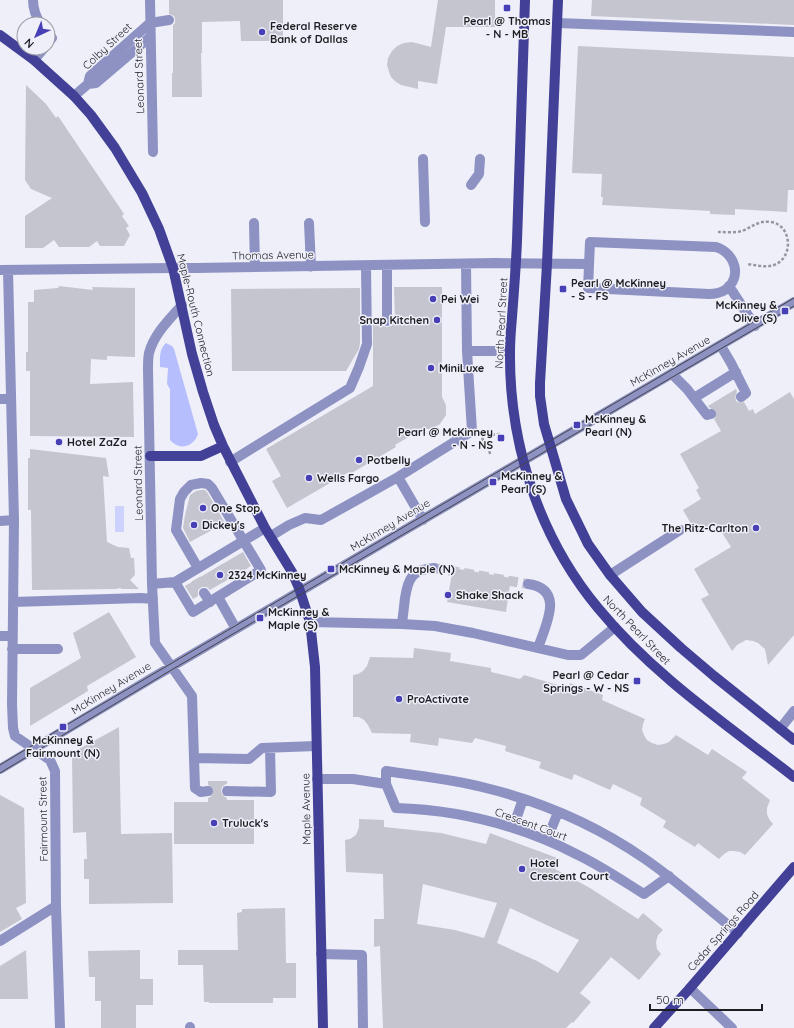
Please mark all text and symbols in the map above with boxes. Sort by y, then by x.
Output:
marker: Pearl @ Thomas - N - MB [502,3,512,13]
place label: Pearl @ Thomas - N - MB [463,14,551,41]
north arrow [16,16,56,56]
street label: Colby Street [79,19,135,72]
place label: Federal Reserve Bank of Dallas [270,19,358,46]
marker: Federal Reserve Bank of Dallas [257,27,267,37]
text: N [21,35,37,51]
street label: Leonard Street [131,38,147,114]
street label: Thomas Avenue [232,247,314,263]
street label: Maple-Routh Connection [174,252,218,378]
place label: Pearl @ McKinney - S - FS [571,276,666,303]
street label: North Pearl Street [492,277,510,369]
marker: Pearl @ McKinney - S - FS [558,284,568,294]
place label: Pei Wei [441,292,479,306]
marker: Pei Wei [428,294,438,304]
place label: McKinney & Olive (S) [716,298,777,325]
marker: McKinney & Olive (S) [780,306,790,316]
place label: Snap Kitchen [360,313,429,327]
marker: Snap Kitchen [432,315,442,325]
street label: McKinney Avenue [627,332,713,390]
place label: MiniLuxe [439,361,485,375]
marker: MiniLuxe [426,363,436,373]
place label: McKinney & Pearl (N) [585,412,647,439]
marker: McKinney & Pearl (N) [572,420,582,430]
place label: Pearl @ McKinney - N - NS [398,425,493,452]
marker: Pearl @ McKinney - N - NS [496,433,506,443]
place label: Hotel ZaZa [67,435,127,449]
marker: Hotel ZaZa [54,437,64,447]
street label: Leonard Street [130,445,146,521]
place label: Potbelly [367,453,411,467]
marker: Potbelly [354,455,364,465]
place label: McKinney & Pearl (S) [501,469,563,496]
place label: Wells Fargo [317,471,379,485]
marker: Wells Fargo [304,473,314,483]
marker: McKinney & Pearl (S) [488,477,498,487]
street label: McKinney Avenue [348,496,432,554]
place label: One Stop [211,501,260,515]
marker: One Stop [198,503,208,513]
place label: Dickey's [202,518,245,532]
marker: Dickey's [189,520,199,530]
place label: The Ritz-Carlton [661,521,748,535]
marker: The Ritz-Carlton [751,523,761,533]
place label: McKinney & Maple (N) [339,562,455,576]
marker: McKinney & Maple (N) [326,564,336,574]
place label: 2324 McKinney [228,568,307,582]
marker: 2324 McKinney [215,570,225,580]
place label: Shake Shack [456,588,523,602]
marker: Shake Shack [443,590,453,600]
street label: North Pearl Street [600,592,674,668]
place label: McKinney & Maple (S) [268,605,330,632]
marker: McKinney & Maple (S) [255,613,265,623]
street label: McKinney Avenue [69,659,153,717]
place label: Pearl @ Cedar Springs - W - NS [543,668,629,695]
marker: Pearl @ Cedar Springs - W - NS [632,676,642,686]
place label: ProActivate [407,692,469,706]
marker: ProActivate [394,694,404,704]
marker: McKinney & Fairmount (N) [58,722,68,732]
place label: McKinney & Fairmount (N) [26,733,100,760]
street label: Maple Avenue [298,773,314,845]
street label: Fairmount Street [35,776,51,862]
street label: Crescent Court [493,804,569,844]
place label: Truluck's [222,816,268,830]
marker: Truluck's [209,818,219,828]
place label: Hotel Crescent Court [530,856,609,883]
marker: Hotel Crescent Court [517,864,527,874]
street label: Cedar Springs Road [684,888,762,974]
scale bar [650,986,762,1012]
text: 50 m [656,992,684,1007]

